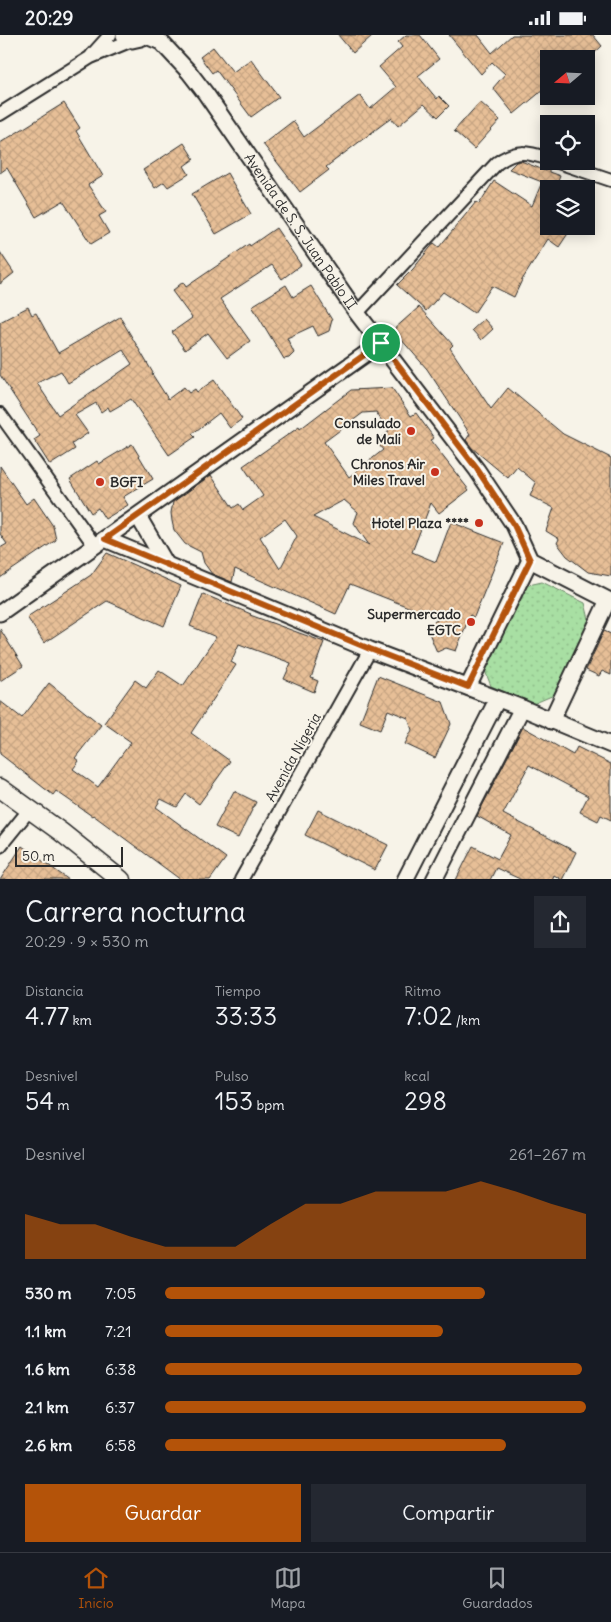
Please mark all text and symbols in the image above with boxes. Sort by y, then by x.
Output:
text: 20:29 [25,6,74,30]
north arrow [540,50,595,105]
map controls [540,50,595,235]
button: locate [540,115,595,170]
street label: Avenida de S. S. Juan Pablo II [240,150,361,313]
button: layers [540,180,595,235]
pin [360,322,402,364]
icon: arrive [367,329,395,357]
place label: Consulado de Mali [334,414,401,448]
marker: Consulado de Mali [405,425,417,437]
place label: Chronos Air Miles Travel [351,455,425,489]
marker: Chronos Air Miles Travel [429,466,441,478]
place label: BGFI [110,473,143,491]
marker: BGFI [94,476,106,488]
place label: Hotel Plaza **** [371,514,469,532]
marker: Hotel Plaza **** [473,517,485,529]
place label: Supermercado EGTC [367,605,461,639]
marker: Supermercado EGTC [465,616,477,628]
street label: Avenida Nigeria [261,709,325,805]
scale bar [15,844,122,868]
text: 50 m [22,847,55,865]
text: Carrera nocturna [25,894,246,930]
button: share [534,896,586,948]
text: 20:29 · 9 × 530 m [25,931,149,951]
text: Distancia [25,982,84,1000]
text: Tiempo [215,982,261,1000]
text: Ritmo [404,982,441,1000]
text: 4.77 [25,1000,69,1032]
text: 33:33 [215,1000,277,1032]
text: 7:02 [404,1000,452,1032]
text: km [69,1011,92,1029]
text: /km [452,1011,480,1029]
text: Desnivel [25,1067,78,1085]
text: Pulso [215,1067,249,1085]
text: kcal [404,1067,430,1085]
text: 54 [25,1085,54,1117]
text: 153 [215,1085,253,1117]
text: 298 [404,1085,447,1117]
text: m [54,1096,69,1114]
text: bpm [253,1096,285,1114]
text: Desnivel [25,1144,85,1164]
text: 261–267 m [509,1144,586,1164]
text: 530 m [25,1283,72,1303]
text: 7:05 [105,1283,136,1303]
text: 1.1 km [25,1321,66,1341]
text: 7:21 [105,1321,132,1341]
text: 1.6 km [25,1359,70,1379]
text: 6:38 [105,1359,136,1379]
text: 2.1 km [25,1397,69,1417]
text: 6:37 [105,1397,135,1417]
text: 2.6 km [25,1435,72,1455]
text: 6:58 [105,1435,136,1455]
button: Guardar [25,1484,301,1542]
button: Compartir [311,1484,586,1542]
tab: Inicio [78,1564,114,1612]
tab: Mapa [270,1564,306,1612]
tab: Guardados [462,1564,533,1612]

